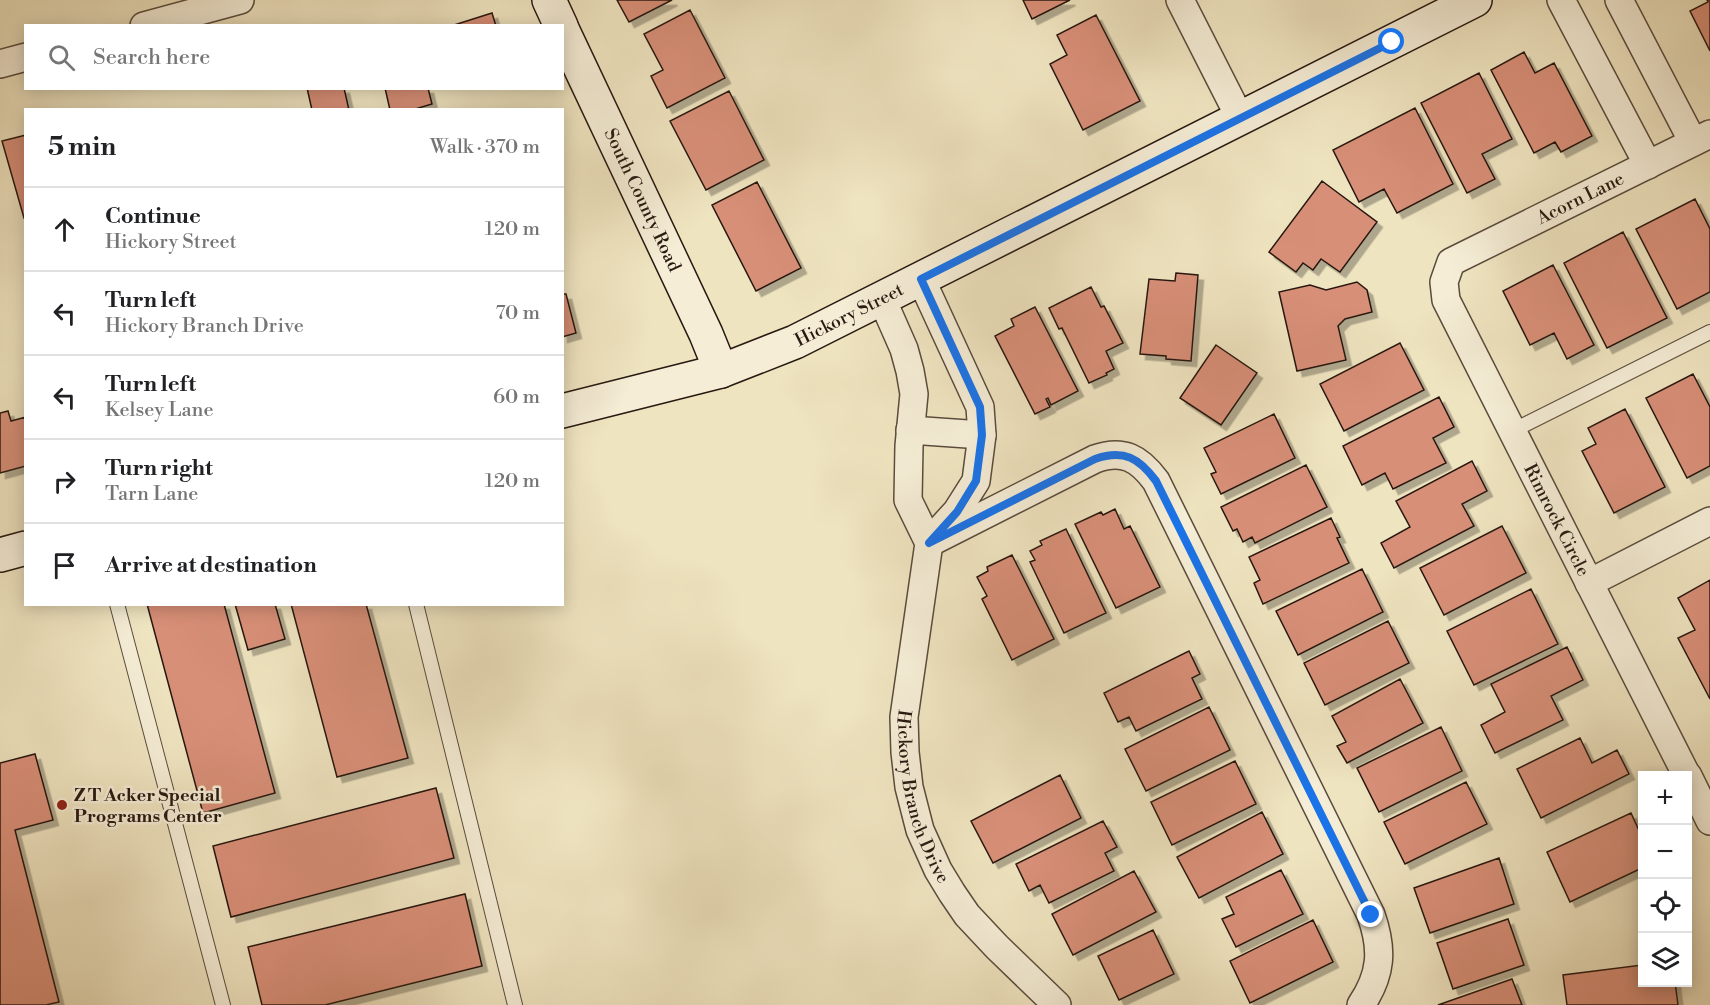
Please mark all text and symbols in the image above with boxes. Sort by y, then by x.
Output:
search box [24,24,564,90]
route start [1378,28,1404,54]
icon: search [45,41,78,74]
text: Search here [93,44,210,71]
street label: South County Road [599,125,686,276]
text: 5 min [48,131,116,163]
text: Walk · 370 m [430,135,540,160]
street label: Acorn Lane [1532,167,1628,230]
text: Continue [105,203,201,230]
icon: ahead [48,213,81,246]
text: 120 m [485,217,540,242]
text: Hickory Street [105,230,237,255]
street label: Hickory Street [791,278,908,352]
text: Turn left [105,287,196,314]
icon: left [48,297,81,330]
text: 70 m [496,301,540,326]
text: Hickory Branch Drive [105,314,304,339]
text: Turn left [105,371,196,398]
icon: left [48,381,81,414]
text: 60 m [493,385,540,410]
text: Kelsey Lane [105,398,214,423]
text: Turn right [105,455,213,482]
street label: Rimrock Circle [1518,460,1595,580]
icon: right [48,465,81,498]
text: 120 m [485,469,540,494]
text: Tarn Lane [105,482,198,507]
icon: arrive [48,549,81,582]
text: Arrive at destination [105,552,317,579]
street label: Hickory Branch Drive [891,708,954,888]
map controls [1638,771,1692,987]
button: + [1638,771,1692,825]
place label: Z T Acker Special Programs Center [74,784,222,828]
marker: Z T Acker Special Programs Center [55,798,69,812]
button: − [1638,825,1692,879]
button: locate [1638,879,1692,933]
route end [1357,901,1383,927]
button: layers [1638,933,1692,987]

